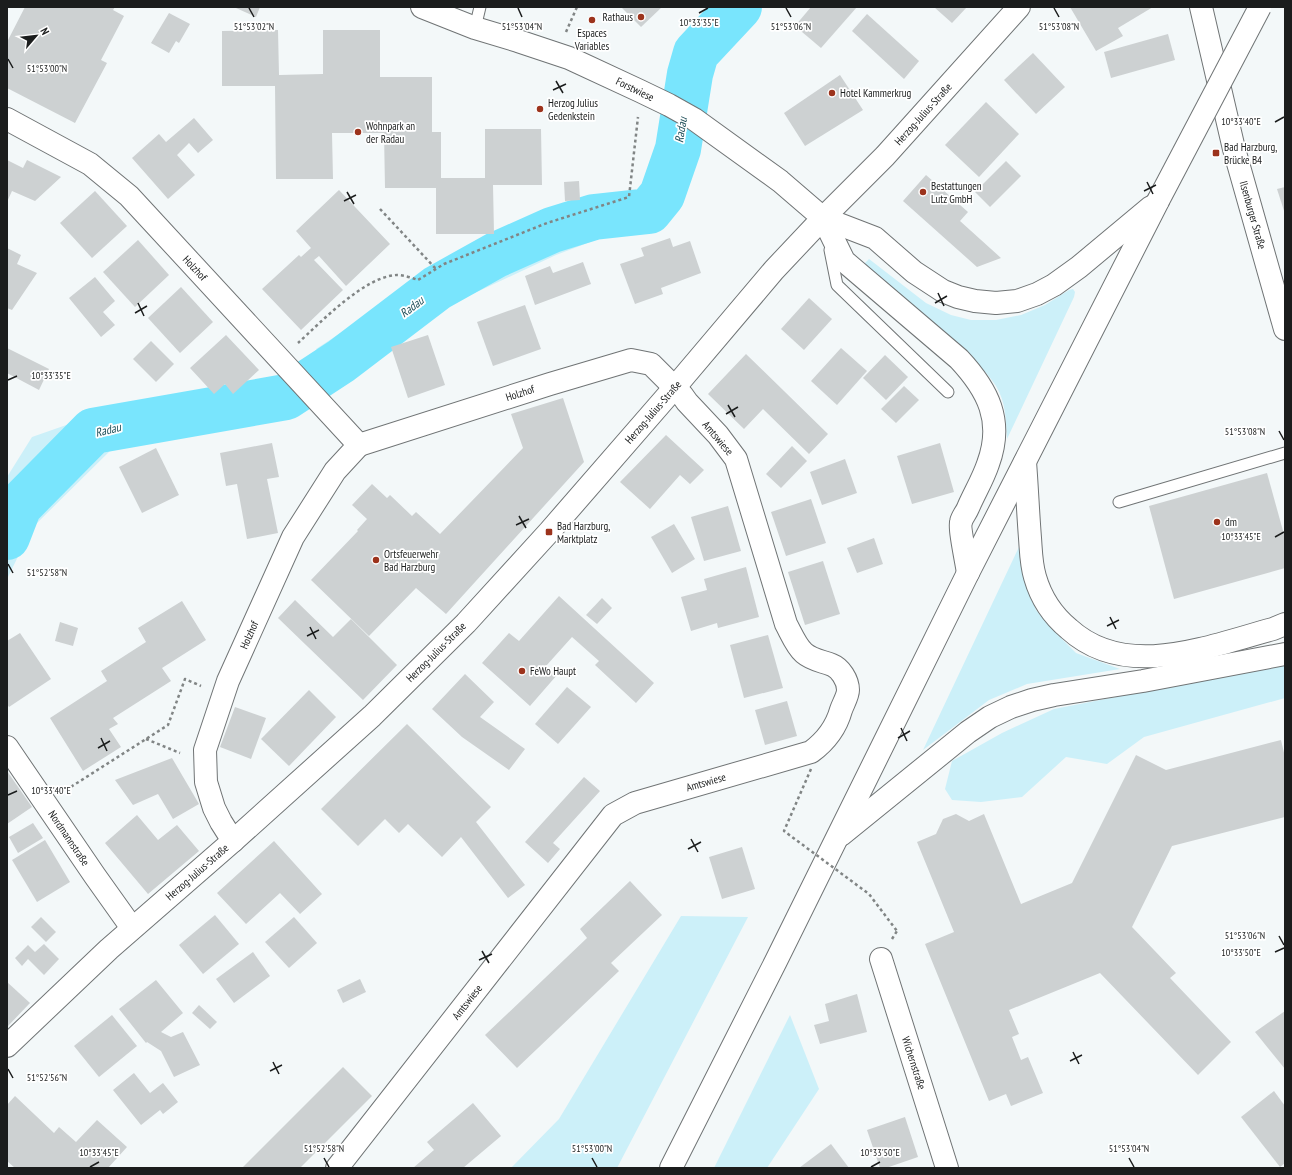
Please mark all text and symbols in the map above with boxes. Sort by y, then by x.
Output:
place label: Rathaus [603,10,633,24]
marker: Rathaus [636,12,646,22]
marker: Espaces Variables [587,15,597,25]
north arrow [16,16,56,56]
text: 10°33'35"E [679,16,719,29]
text: 51°53'02"N [234,20,274,33]
text: 51°53'04"N [502,20,542,33]
text: 51°53'06"N [771,20,811,33]
text: 51°53'08"N [1039,20,1079,33]
text: N [37,25,52,37]
place label: Espaces Variables [574,26,609,53]
text: 51°53'00"N [27,62,67,75]
street label: Forstwiese [614,74,657,104]
street label: Herzog-Julius-Straße [891,80,955,148]
place label: Hotel Kammerkrug [840,86,912,100]
marker: Hotel Kammerkrug [827,88,837,98]
place label: Herzog Julius Gedenkstein [548,96,598,123]
marker: Herzog Julius Gedenkstein [535,104,545,114]
water label: Radau [671,115,690,144]
text: 10°33'40"E [1221,115,1261,128]
place label: Wohnpark an der Radau [366,119,415,146]
marker: Wohnpark an der Radau [353,127,363,137]
place label: Bad Harzburg, Brücke B4 [1224,140,1277,167]
marker: Bad Harzburg, Brücke B4 [1211,148,1221,158]
place label: Bestattungen Lutz GmbH [931,179,982,206]
street label: Ilsenburger Straße [1237,179,1270,251]
marker: Bestattungen Lutz GmbH [918,187,928,197]
street label: Holzhof [180,252,211,284]
water label: Radau [397,292,427,320]
text: 10°33'35"E [31,369,71,382]
street label: Herzog-Julius-Straße [622,377,685,446]
street label: Holzhof [504,381,537,404]
street label: Amtswiese [700,418,737,458]
water label: Radau [94,419,123,440]
text: 51°53'08"N [1225,425,1265,438]
place label: dm [1225,515,1237,529]
marker: dm [1212,517,1222,527]
place label: Bad Harzburg, Marktplatz [557,519,610,546]
marker: Bad Harzburg, Marktplatz [544,527,554,537]
text: 10°33'45"E [1221,530,1261,543]
place label: Ortsfeuerwehr Bad Harzburg [384,547,438,574]
marker: Ortsfeuerwehr Bad Harzburg [371,555,381,565]
text: 51°52'58"N [27,566,67,579]
street label: Holzhof [237,618,262,651]
street label: Herzog-Julius-Straße [403,619,469,685]
place label: FeWo Haupt [530,664,576,678]
marker: FeWo Haupt [517,666,527,676]
street label: Amtswiese [684,770,728,794]
text: 10°33'40"E [31,784,71,797]
street label: Nordmannstraße [45,808,93,869]
street label: Herzog-Julius-Straße [163,840,232,903]
text: 51°53'06"N [1225,929,1265,942]
text: 10°33'50"E [1221,946,1261,959]
street label: Amtswiese [449,981,485,1022]
street label: Wichernstraße [899,1035,929,1092]
text: 51°52'56"N [27,1071,67,1084]
text: 51°52'58"N [304,1142,344,1155]
text: 51°53'00"N [572,1142,612,1155]
text: 51°53'04"N [1109,1142,1149,1155]
text: 10°33'45"E [79,1146,119,1159]
text: 10°33'50"E [860,1146,900,1159]

